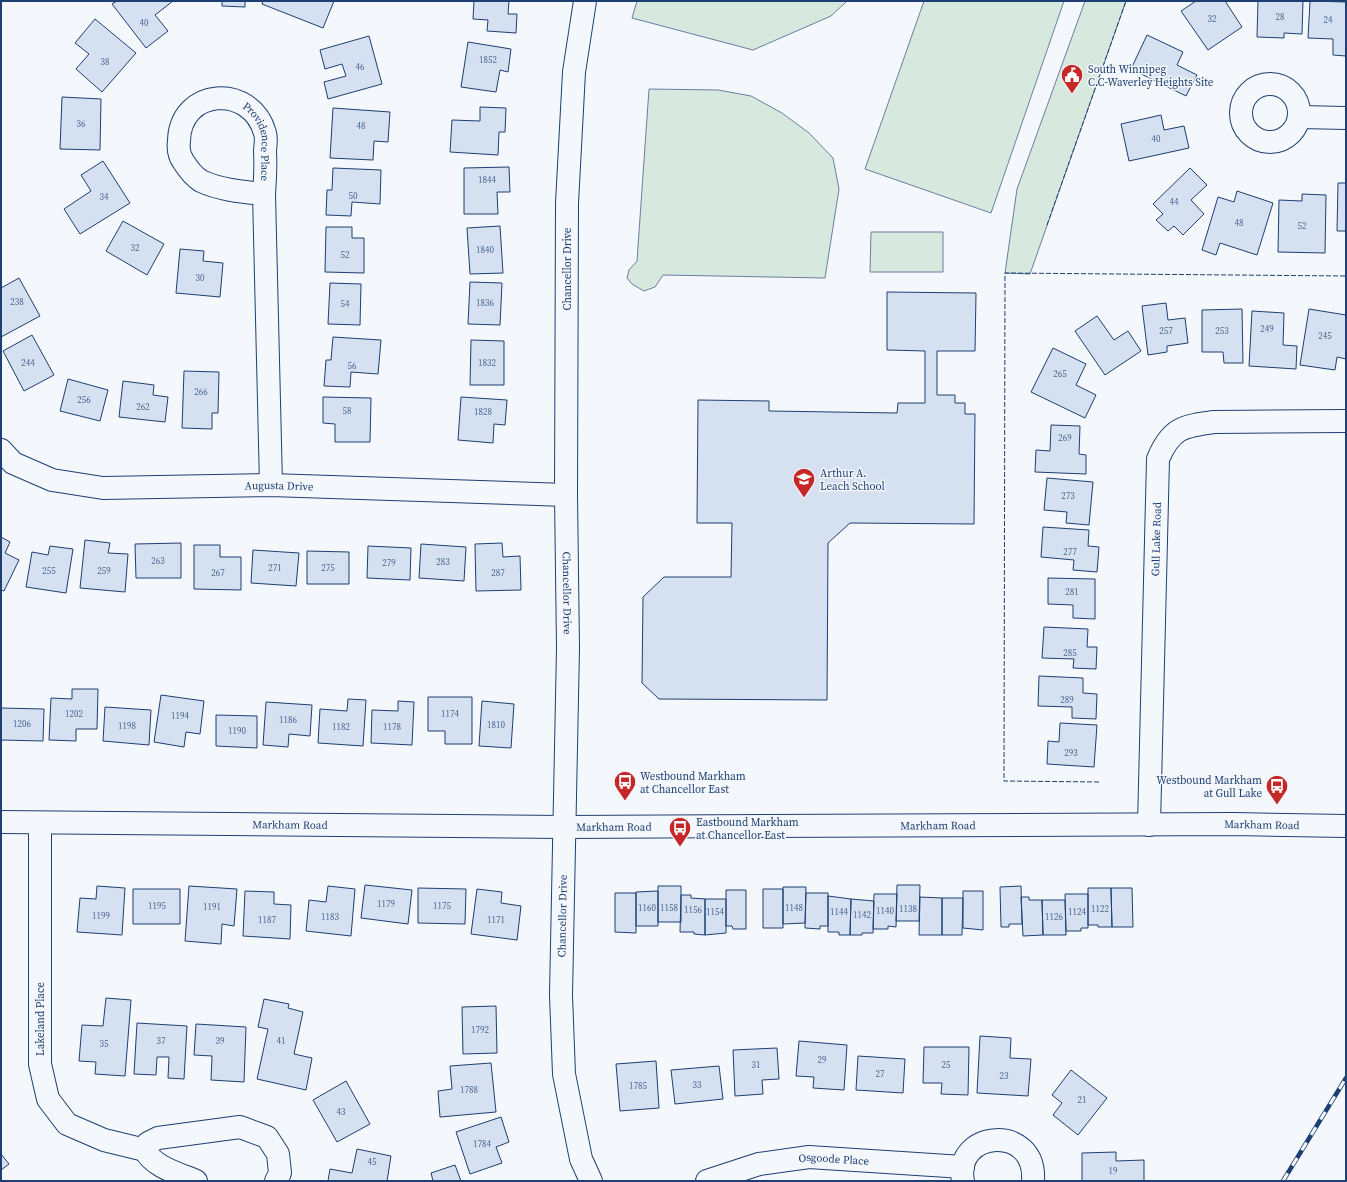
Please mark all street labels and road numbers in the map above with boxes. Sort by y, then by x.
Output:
street label: Providence Place [240,99,273,182]
street label: Chancellor Drive [560,227,575,310]
street label: Augusta Drive [245,478,314,494]
street label: Gull Lake Road [1148,501,1165,576]
street label: Chancellor Drive [559,551,575,635]
street label: Markham Road [252,817,329,833]
street label: Markham Road [1224,817,1301,833]
street label: Markham Road [900,818,976,833]
street label: Markham Road [576,820,652,835]
street label: Chancellor Drive [554,874,571,958]
street label: Lakeland Place [33,982,48,1056]
street label: Osgoode Place [797,1150,870,1169]

